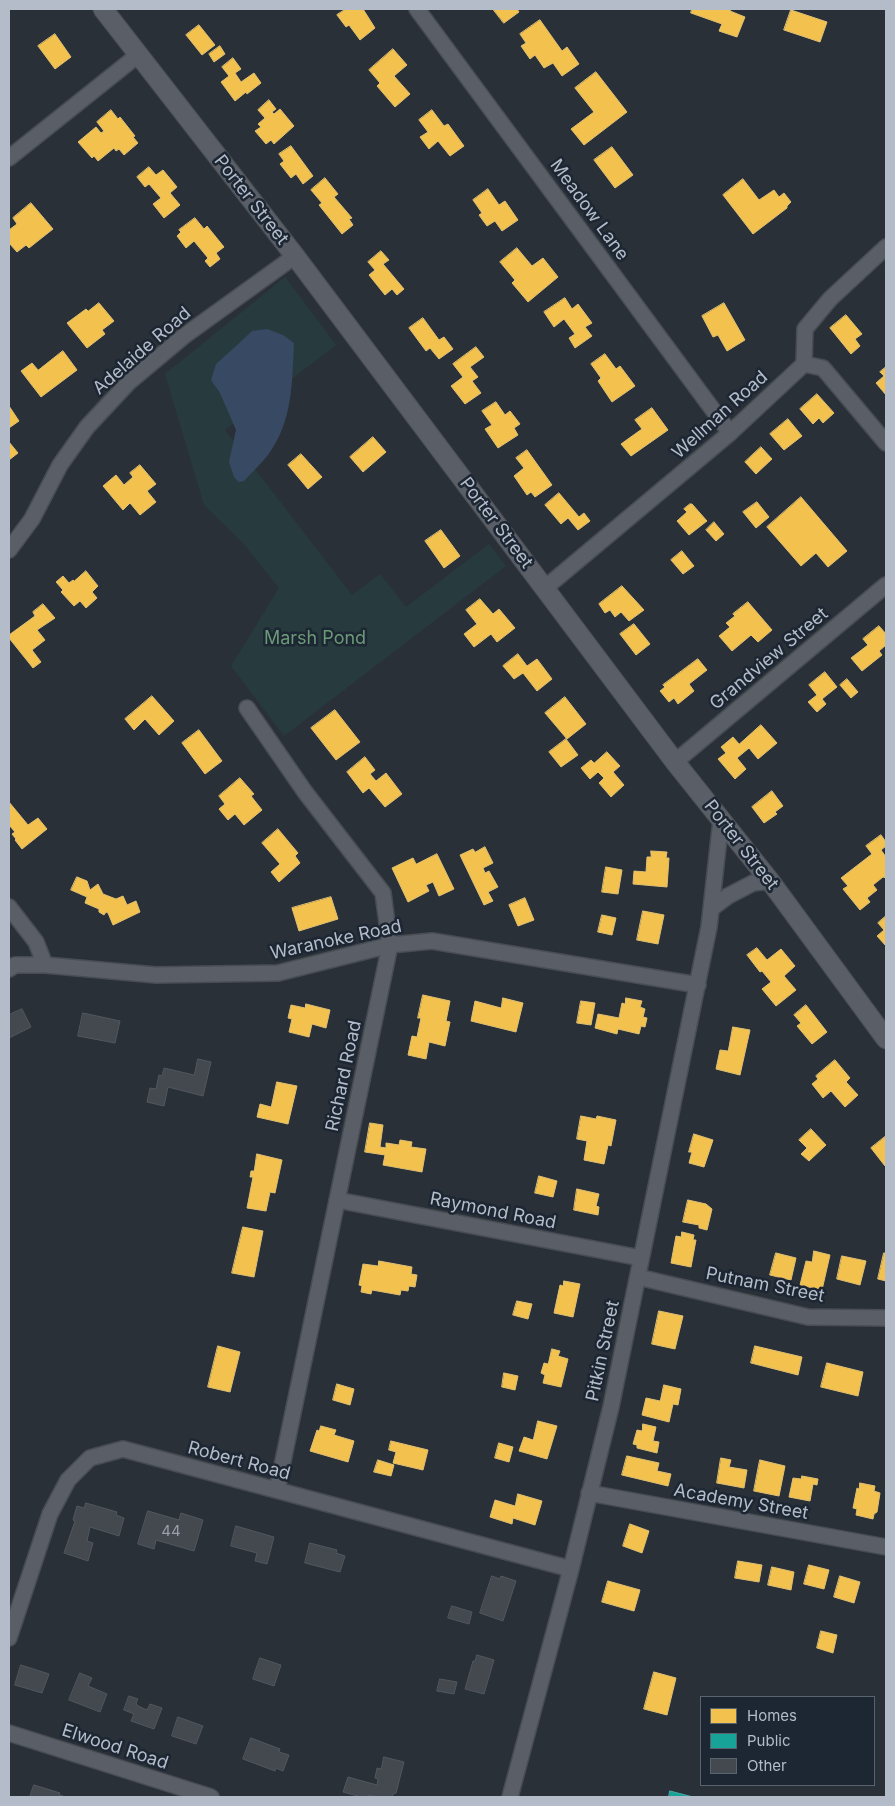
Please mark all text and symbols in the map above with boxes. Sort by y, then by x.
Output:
street label: Porter Street [209,151,293,249]
street label: Meadow Lane [545,155,633,265]
street label: Adelaide Road [89,303,195,399]
street label: Wellman Road [668,366,772,464]
street label: Porter Street [455,473,537,573]
street label: Grandview Street [706,603,832,715]
park label: Marsh Pond [264,628,366,650]
street label: Porter Street [699,796,783,894]
street label: Waranoke Road [268,916,404,964]
street label: Richard Road [322,1019,366,1133]
street label: Raymond Road [428,1188,558,1234]
street label: Putnam Street [704,1263,826,1307]
street label: Pitkin Street [582,1299,624,1403]
street label: Robert Road [185,1437,293,1485]
street label: Academy Street [672,1480,810,1524]
house number: 44 [161,1522,181,1540]
legend [700,1696,875,1786]
text: Homes [747,1706,797,1725]
street label: Elwood Road [59,1720,171,1774]
text: Public [747,1731,790,1750]
text: Other [747,1756,787,1775]

